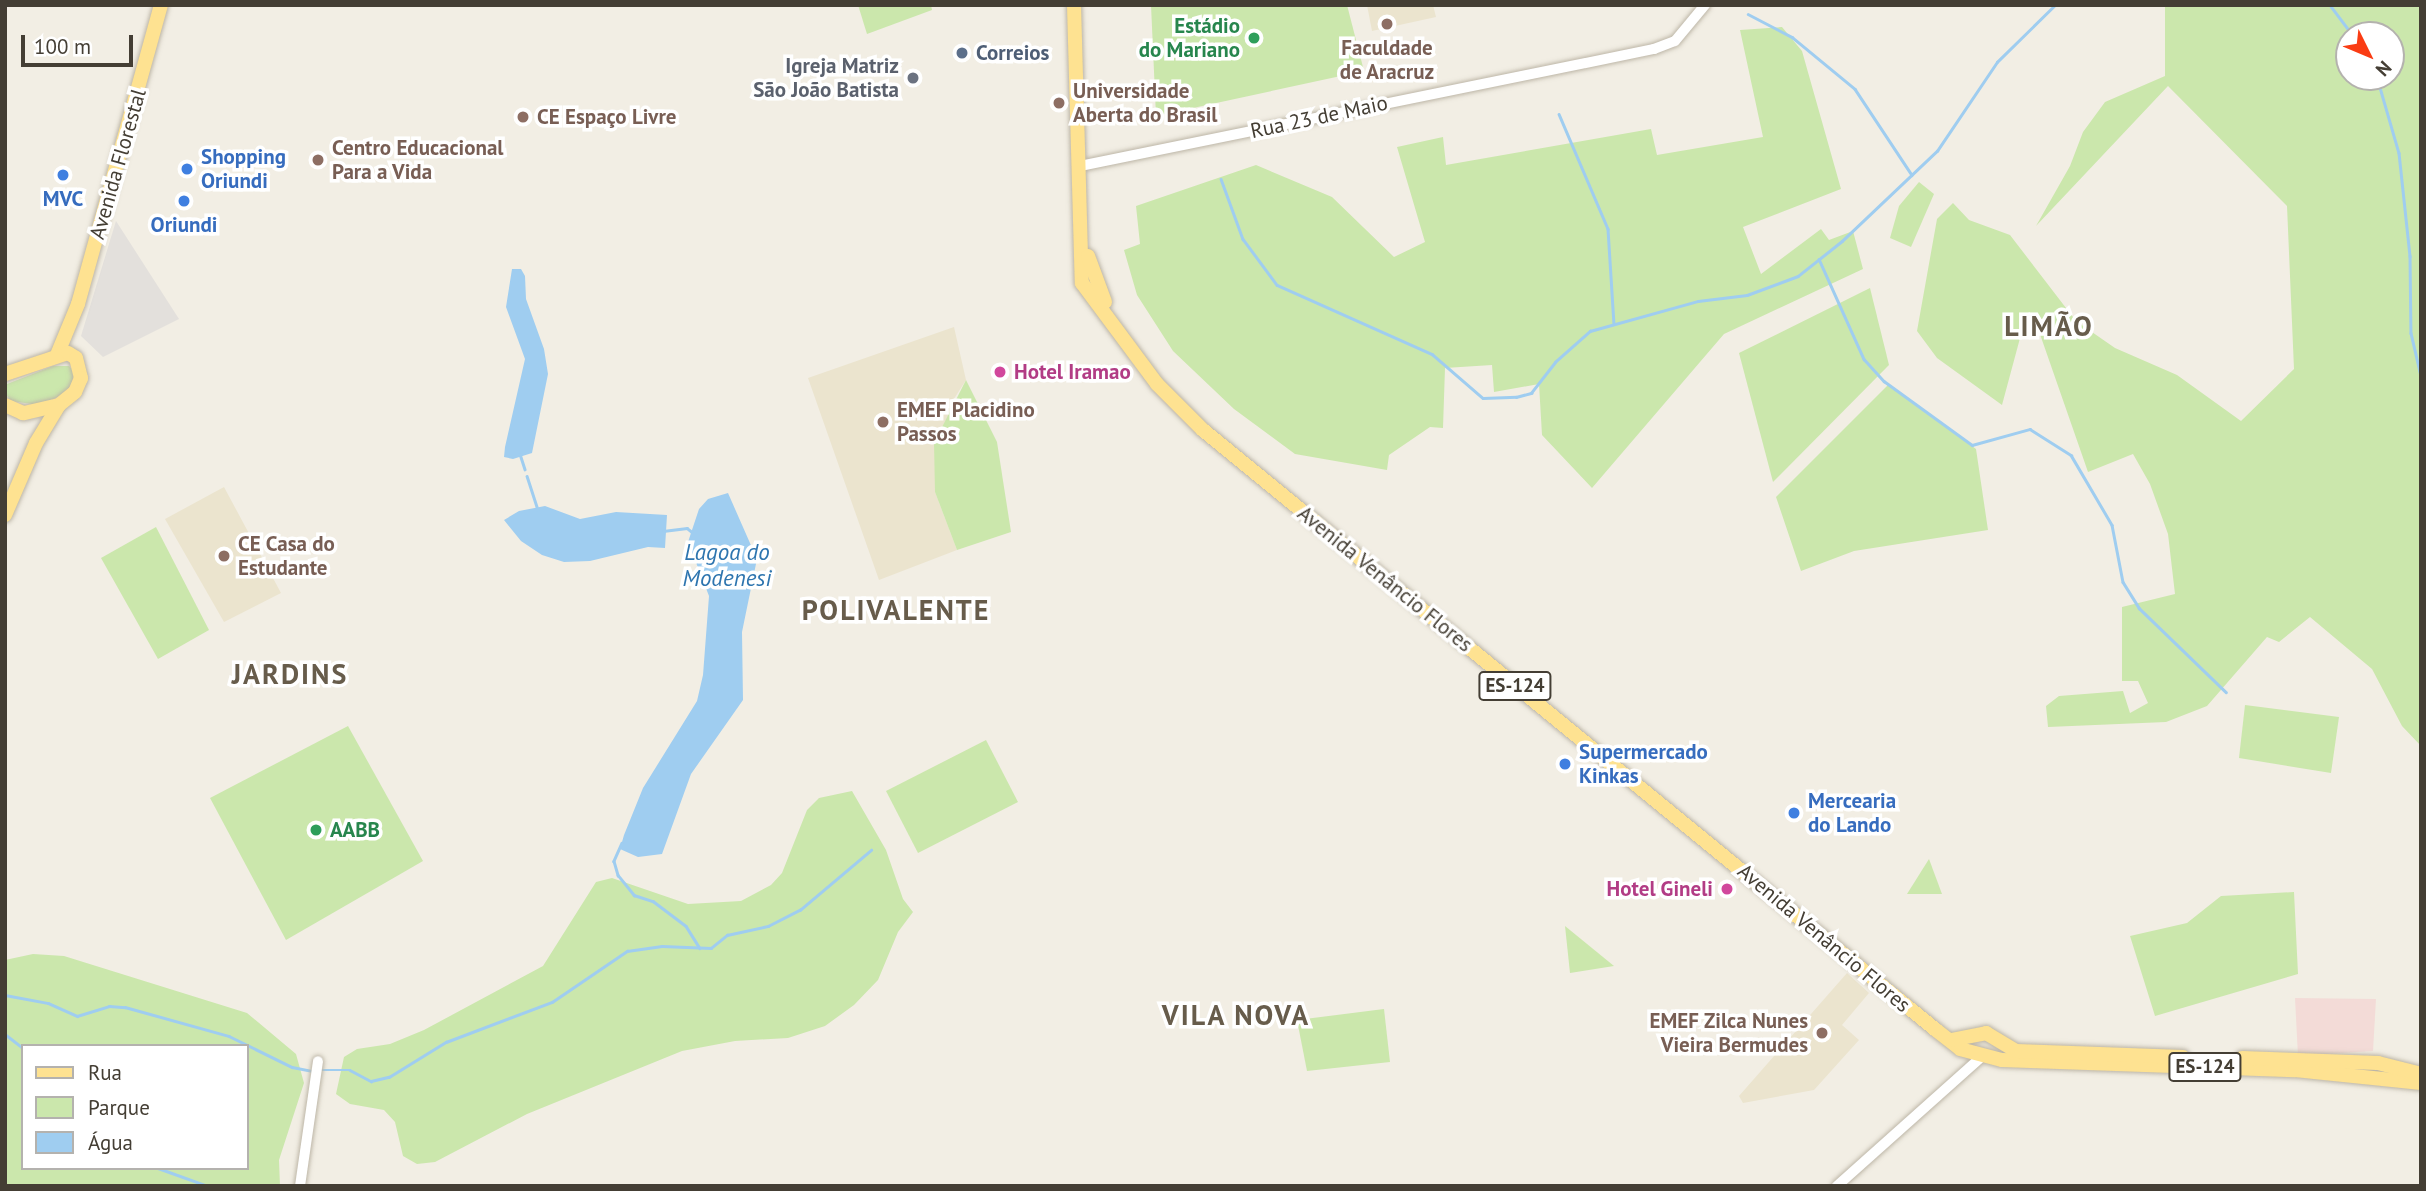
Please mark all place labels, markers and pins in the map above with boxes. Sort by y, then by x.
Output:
place label: Estádio do Mariano [1139,13,1240,63]
marker: Faculdade de Aracruz [1379,16,1395,32]
marker: Estádio do Mariano [1246,30,1262,46]
place label: Faculdade de Aracruz [1339,35,1435,85]
place label: Correios [976,40,1049,66]
marker: Correios [954,45,970,61]
place label: Igreja Matriz São João Batista [753,53,899,103]
marker: Igreja Matriz São João Batista [905,70,921,86]
place label: Universidade Aberta do Brasil [1073,78,1217,128]
marker: Universidade Aberta do Brasil [1051,95,1067,111]
place label: CE Espaço Livre [537,104,676,130]
marker: CE Espaço Livre [515,109,531,125]
place label: Centro Educacional Para a Vida [332,135,504,185]
place label: Shopping Oriundi [201,144,286,194]
marker: Centro Educacional Para a Vida [310,152,326,168]
marker: Shopping Oriundi [179,161,195,177]
marker: MVC [55,167,71,183]
place label: MVC [43,186,83,212]
marker: Oriundi [176,193,192,209]
place label: Oriundi [151,212,217,238]
place label: Hotel Iramao [1014,359,1131,385]
marker: Hotel Iramao [992,364,1008,380]
place label: EMEF Placidino Passos [897,397,1035,447]
marker: EMEF Placidino Passos [875,414,891,430]
place label: CE Casa do Estudante [238,531,335,581]
marker: CE Casa do Estudante [216,548,232,564]
place label: Supermercado Kinkas [1579,739,1708,789]
marker: Supermercado Kinkas [1557,756,1573,772]
place label: Mercearia do Lando [1808,788,1896,838]
marker: Mercearia do Lando [1786,805,1802,821]
place label: AABB [330,817,380,843]
marker: AABB [308,822,324,838]
place label: Hotel Gineli [1606,876,1713,902]
marker: Hotel Gineli [1719,881,1735,897]
place label: EMEF Zilca Nunes Vieira Bermudes [1649,1008,1808,1058]
marker: EMEF Zilca Nunes Vieira Bermudes [1814,1025,1830,1041]

